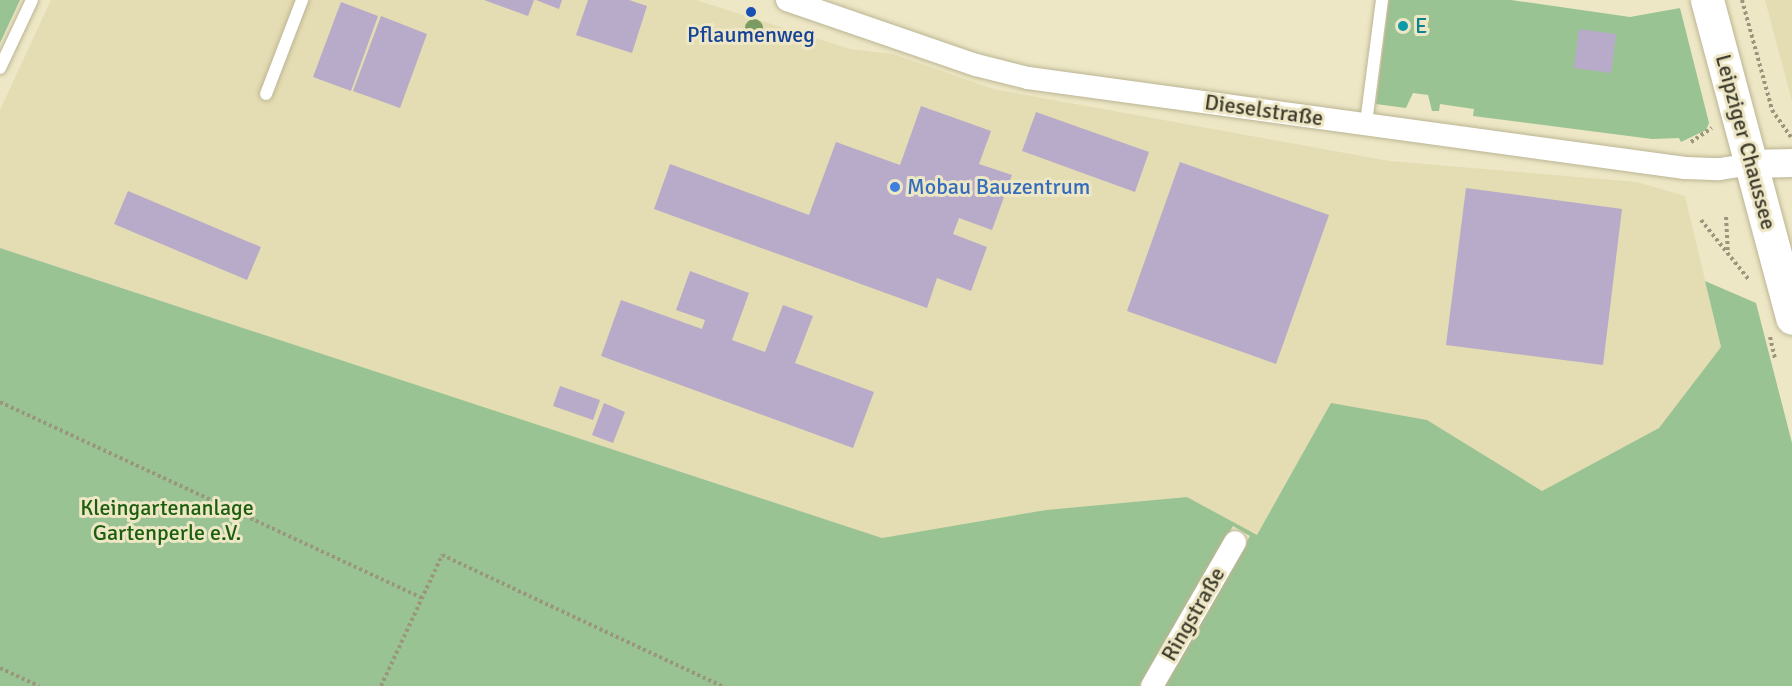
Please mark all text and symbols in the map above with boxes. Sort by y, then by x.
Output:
marker: Pflaumenweg [744,5,758,19]
place label: E [1415,13,1427,39]
marker: E [1396,19,1410,33]
place label: Pflaumenweg [687,22,815,48]
street label: Leipziger Chaussee [1710,51,1782,233]
street label: Dieselstraße [1203,89,1325,131]
place label: Mobau Bauzentrum [907,174,1090,200]
marker: Mobau Bauzentrum [888,180,902,194]
park label: Kleingartenanlage Gartenperle e.V. [80,494,254,546]
street label: Ringstraße [1156,562,1230,666]

